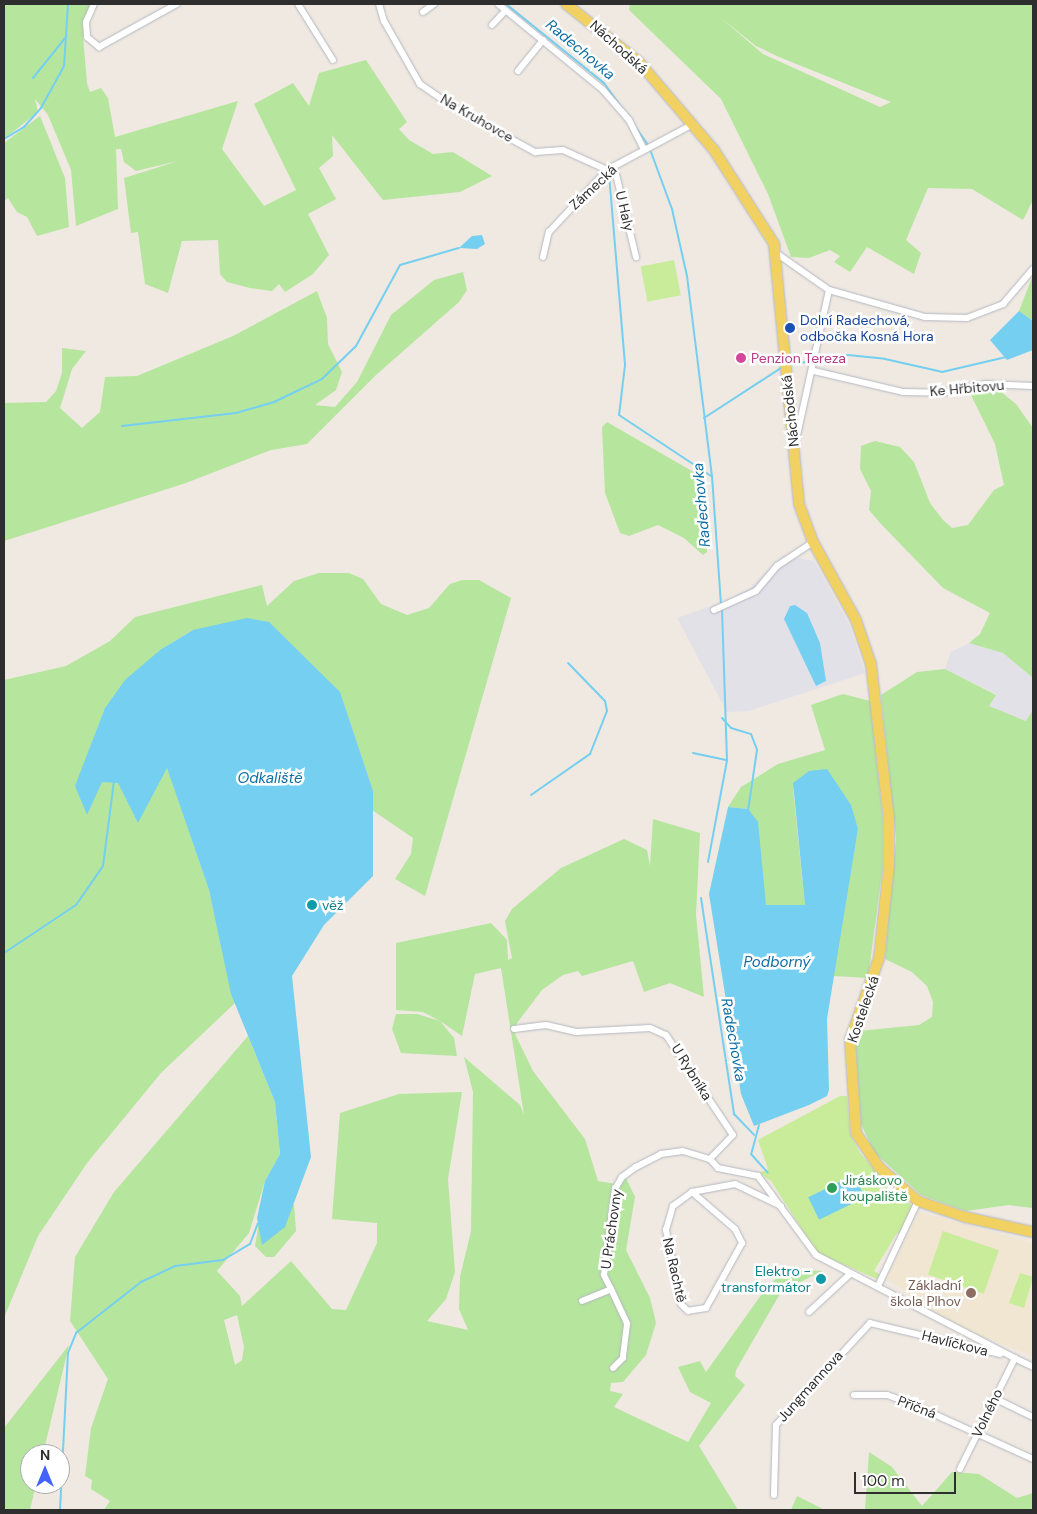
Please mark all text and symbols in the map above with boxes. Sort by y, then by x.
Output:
water label: Radechovka [542,16,618,84]
street label: Náchodská [587,17,651,77]
street label: Na Kruhovce [438,90,516,146]
street label: Zámecká [566,161,620,213]
street label: U Haly [612,189,638,233]
place label: Dolní Radechová, odbočka Kosná Hora [800,312,934,344]
marker: Dolní Radechová, odbočka Kosná Hora [784,322,796,334]
place label: Penzion Tereza [751,350,846,366]
marker: Penzion Tereza [735,352,747,364]
street label: Náchodská [778,374,802,448]
street label: Ke Hřbitovu [929,376,1005,400]
water label: Radechovka [689,462,715,548]
water label: Odkaliště [237,770,303,788]
place label: věž [322,897,343,913]
marker: věž [306,899,318,911]
water label: Podborný [743,954,811,972]
street label: Kostelecká [844,973,882,1045]
water label: Radechovka [717,997,749,1083]
street label: U Rybníka [668,1041,716,1103]
place label: Jiráskovo koupaliště [842,1172,908,1204]
marker: Jiráskovo koupaliště [826,1182,838,1194]
street label: U Práchovny [597,1188,625,1270]
street label: Na Rachtě [659,1236,691,1304]
place label: Elektro - transformátor [721,1263,811,1295]
marker: Elektro - transformátor [815,1273,827,1285]
place label: Základní škola Plhov [890,1277,961,1310]
marker: Základní škola Plhov [965,1287,977,1299]
street label: Havlíčkova [920,1327,990,1359]
street label: Jungmannova [774,1347,846,1425]
street label: Volného [968,1386,1006,1440]
street label: Příčná [895,1392,939,1422]
north arrow [20,1444,70,1494]
text: N [40,1446,50,1464]
scale bar [857,1462,960,1494]
text: 100 m [862,1471,905,1491]

